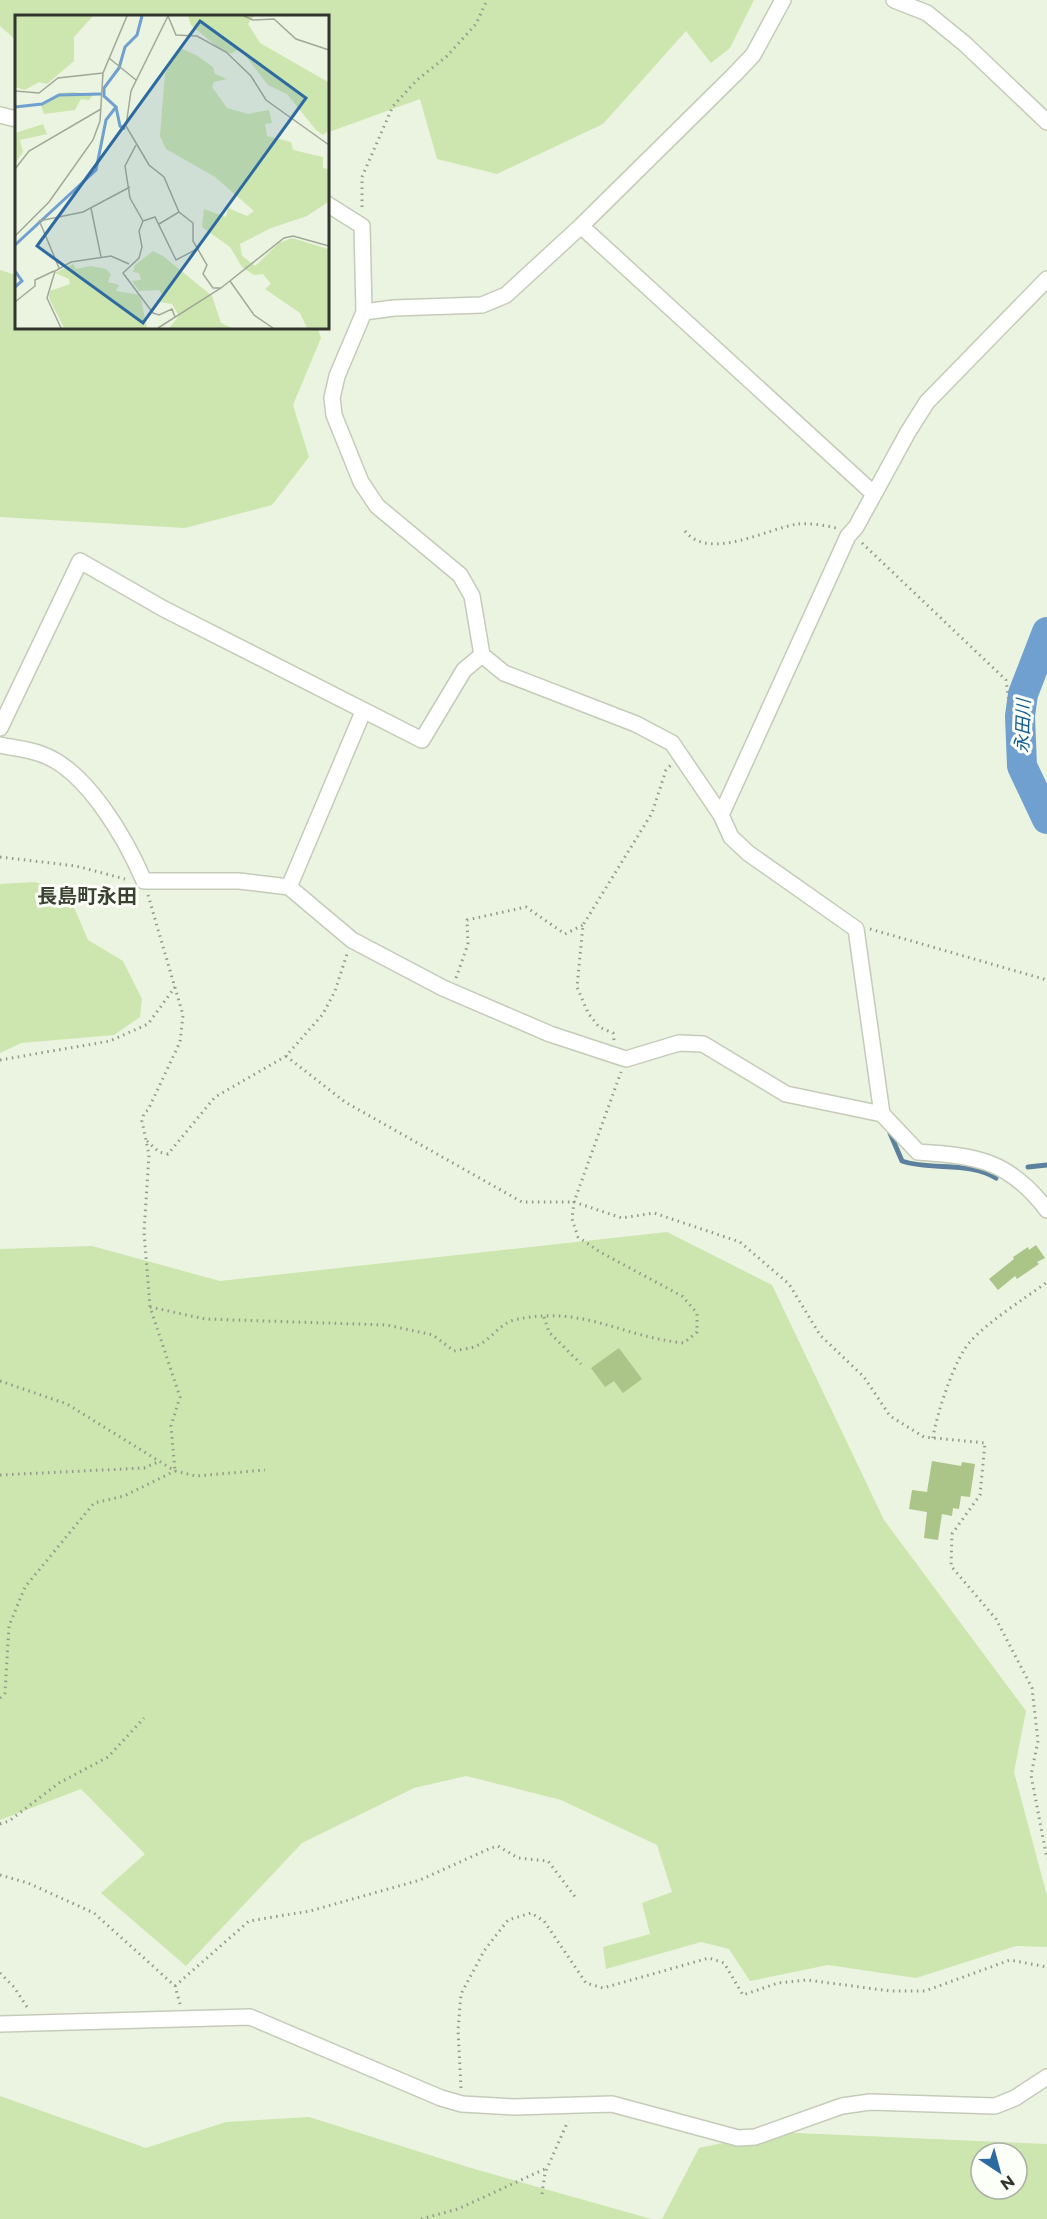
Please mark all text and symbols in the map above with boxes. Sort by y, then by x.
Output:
inset map [15,15,328,328]
water label: 永田川 [1011,697,1035,753]
district label: 長島町永田 [37,884,137,908]
north arrow [969,2141,1029,2201]
text: N [997,2171,1018,2194]

